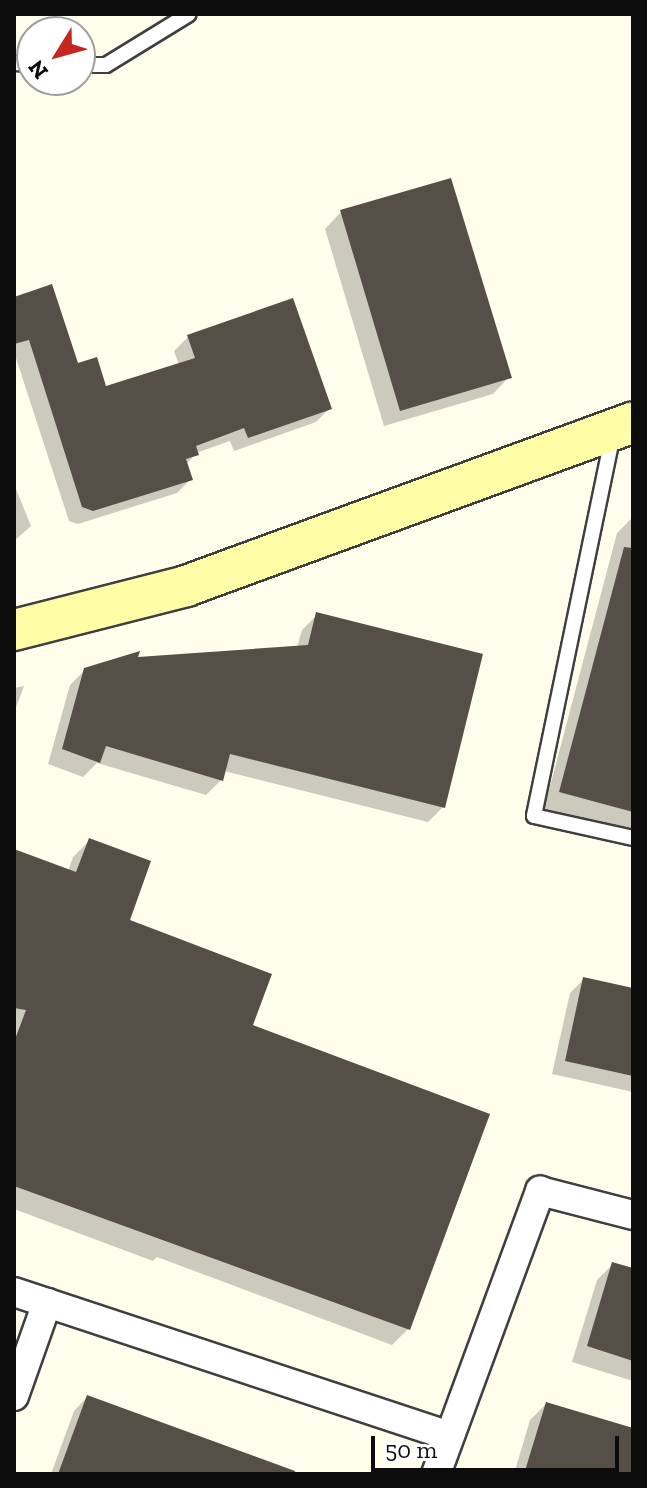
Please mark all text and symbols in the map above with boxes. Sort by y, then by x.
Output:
north arrow [16,16,96,96]
text: N [22,55,54,84]
scale bar [375,1420,623,1470]
text: 50 m [385,1435,437,1464]

